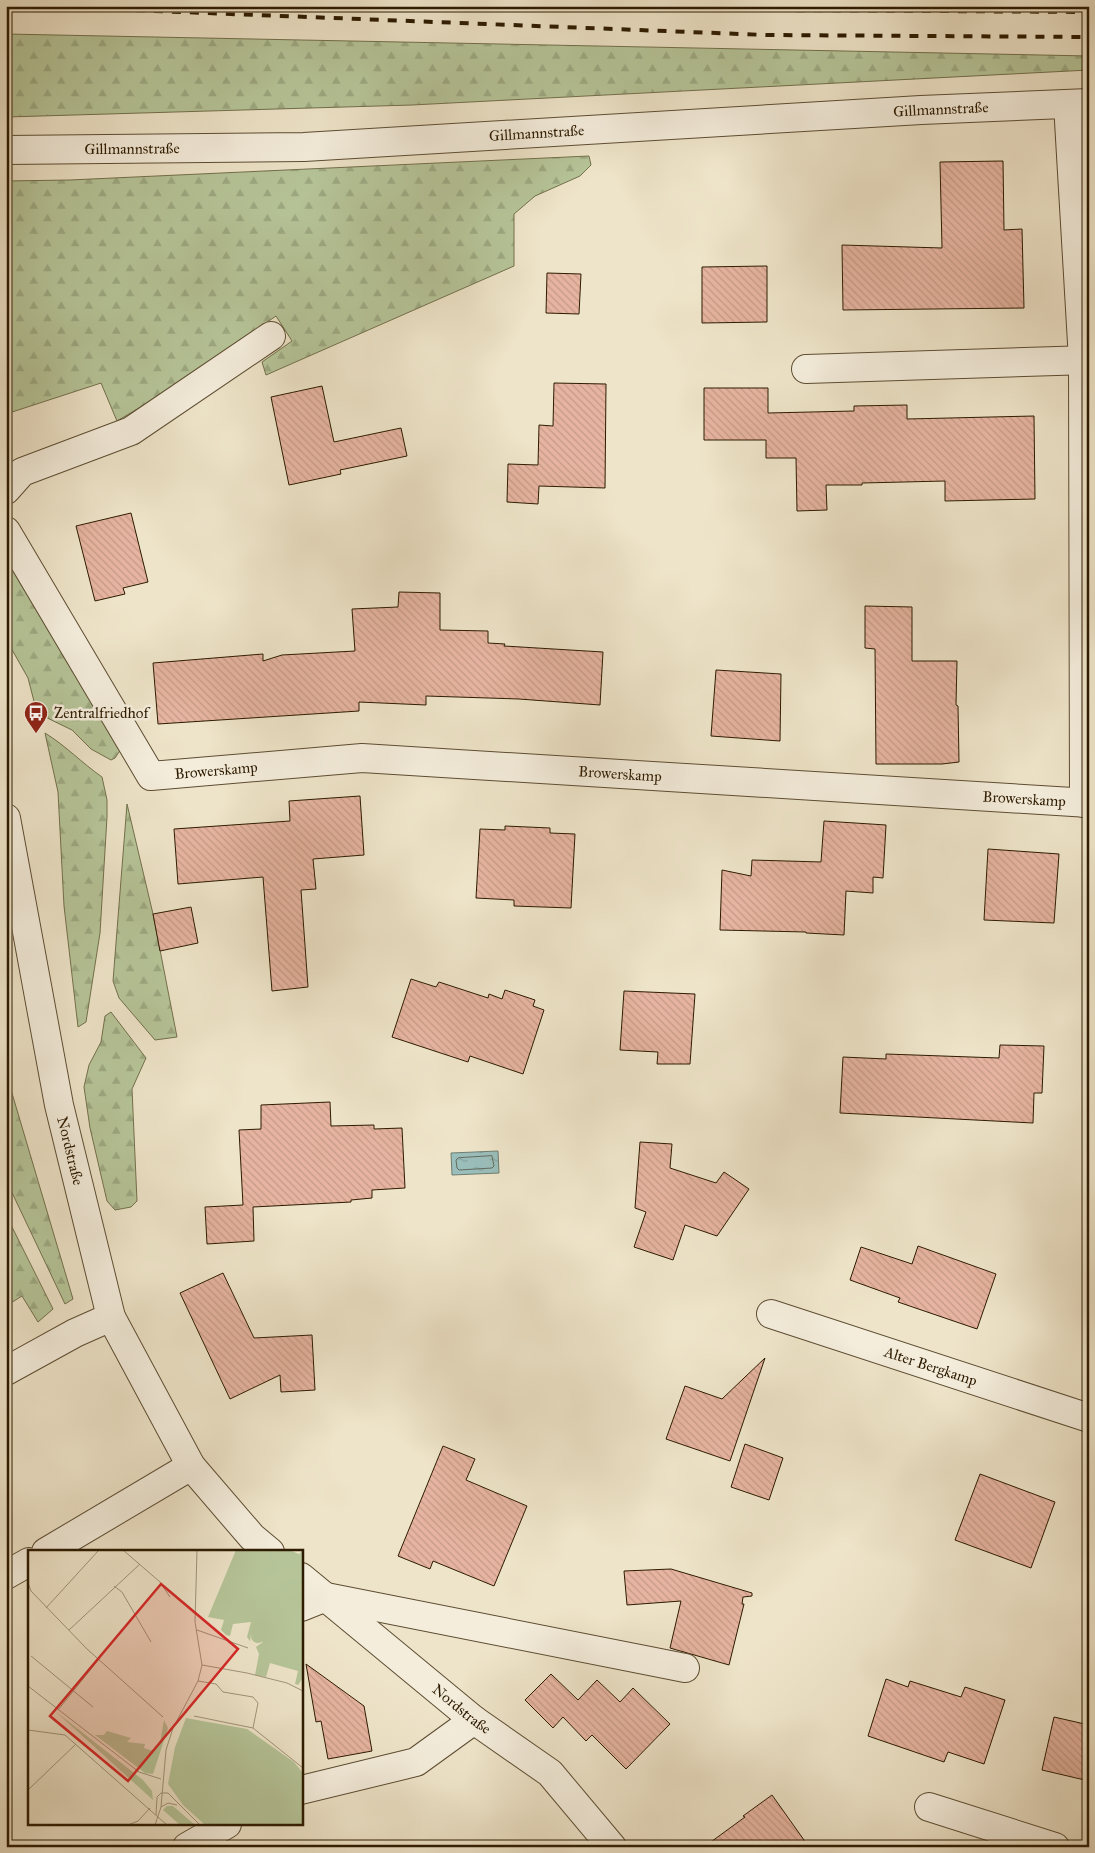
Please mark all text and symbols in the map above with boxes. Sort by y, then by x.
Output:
street label: Gillmannstraße [893,98,989,121]
street label: Gillmannstraße [489,121,585,145]
street label: Gillmannstraße [84,139,180,158]
bus stop icon: Zentralfriedhof [23,700,49,734]
place label: Zentralfriedhof [54,704,151,722]
street label: Browerskamp [174,758,258,783]
street label: Browerskamp [578,762,662,786]
street label: Browerskamp [982,787,1066,811]
street label: Nordstraße [53,1115,87,1187]
street label: Alter Bergkamp [881,1342,979,1390]
inset map [28,1550,302,1826]
street label: Nordstraße [429,1680,494,1738]

